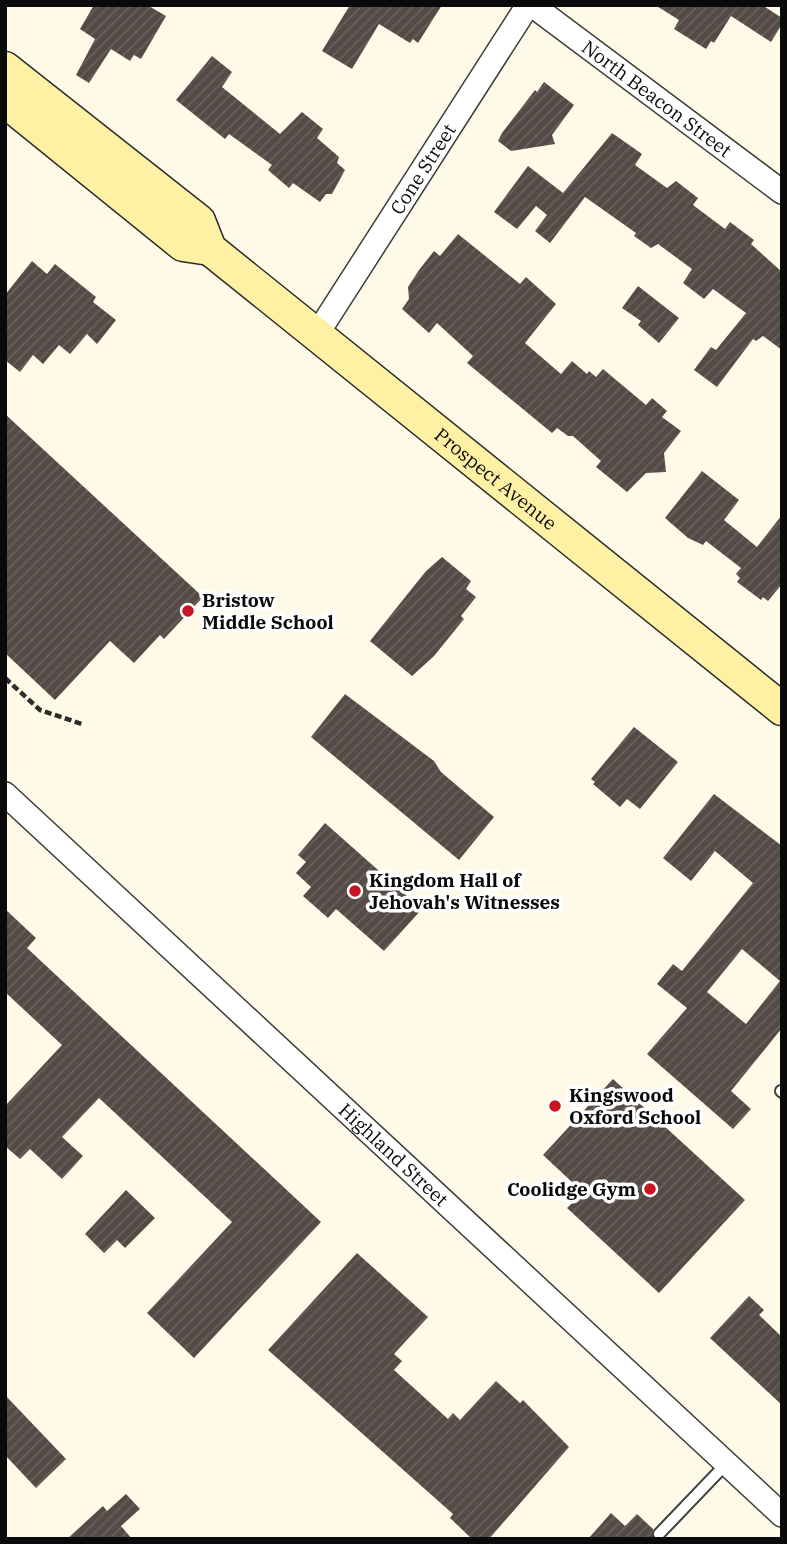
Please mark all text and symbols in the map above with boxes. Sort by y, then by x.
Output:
street label: North Beacon Street [577,35,737,162]
street label: Cone Street [385,119,461,219]
street label: Prospect Avenue [430,423,562,535]
place label: Bristow Middle School [202,588,334,634]
marker: Bristow Middle School [180,603,196,619]
place label: Kingdom Hall of Jehovah's Witnesses [369,868,560,914]
marker: Kingdom Hall of Jehovah's Witnesses [347,883,363,899]
place label: Kingswood Oxford School [569,1083,701,1129]
street label: Highland Street [334,1098,453,1211]
marker: Kingswood Oxford School [547,1098,563,1114]
place label: Coolidge Gym [507,1177,636,1201]
marker: Coolidge Gym [642,1181,658,1197]

